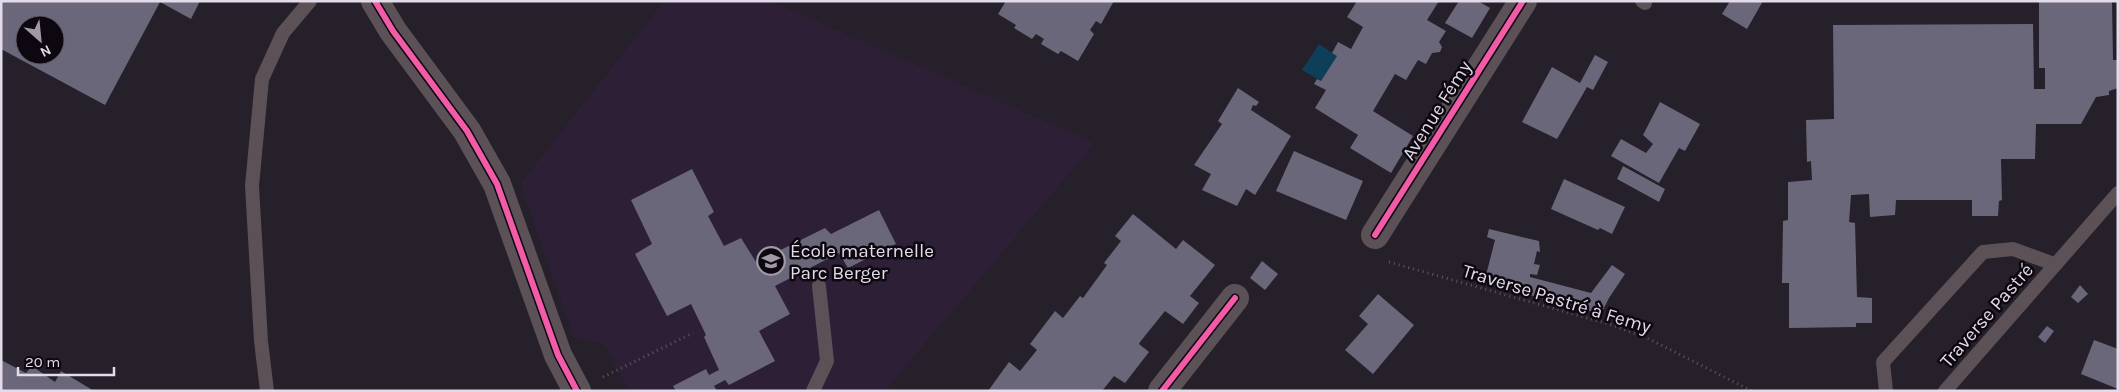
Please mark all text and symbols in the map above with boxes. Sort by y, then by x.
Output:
north arrow [15,15,65,65]
text: N [37,41,54,61]
street label: Avenue Fémy [1398,57,1476,164]
place label: École maternelle Parc Berger [790,239,934,284]
school or university icon: École maternelle Parc Berger [756,246,786,276]
street label: Traverse Pastré [1936,259,2038,372]
street label: Traverse Pastré à Femy [1460,260,1654,338]
scale bar [18,344,114,376]
text: 20 m [25,353,60,371]

